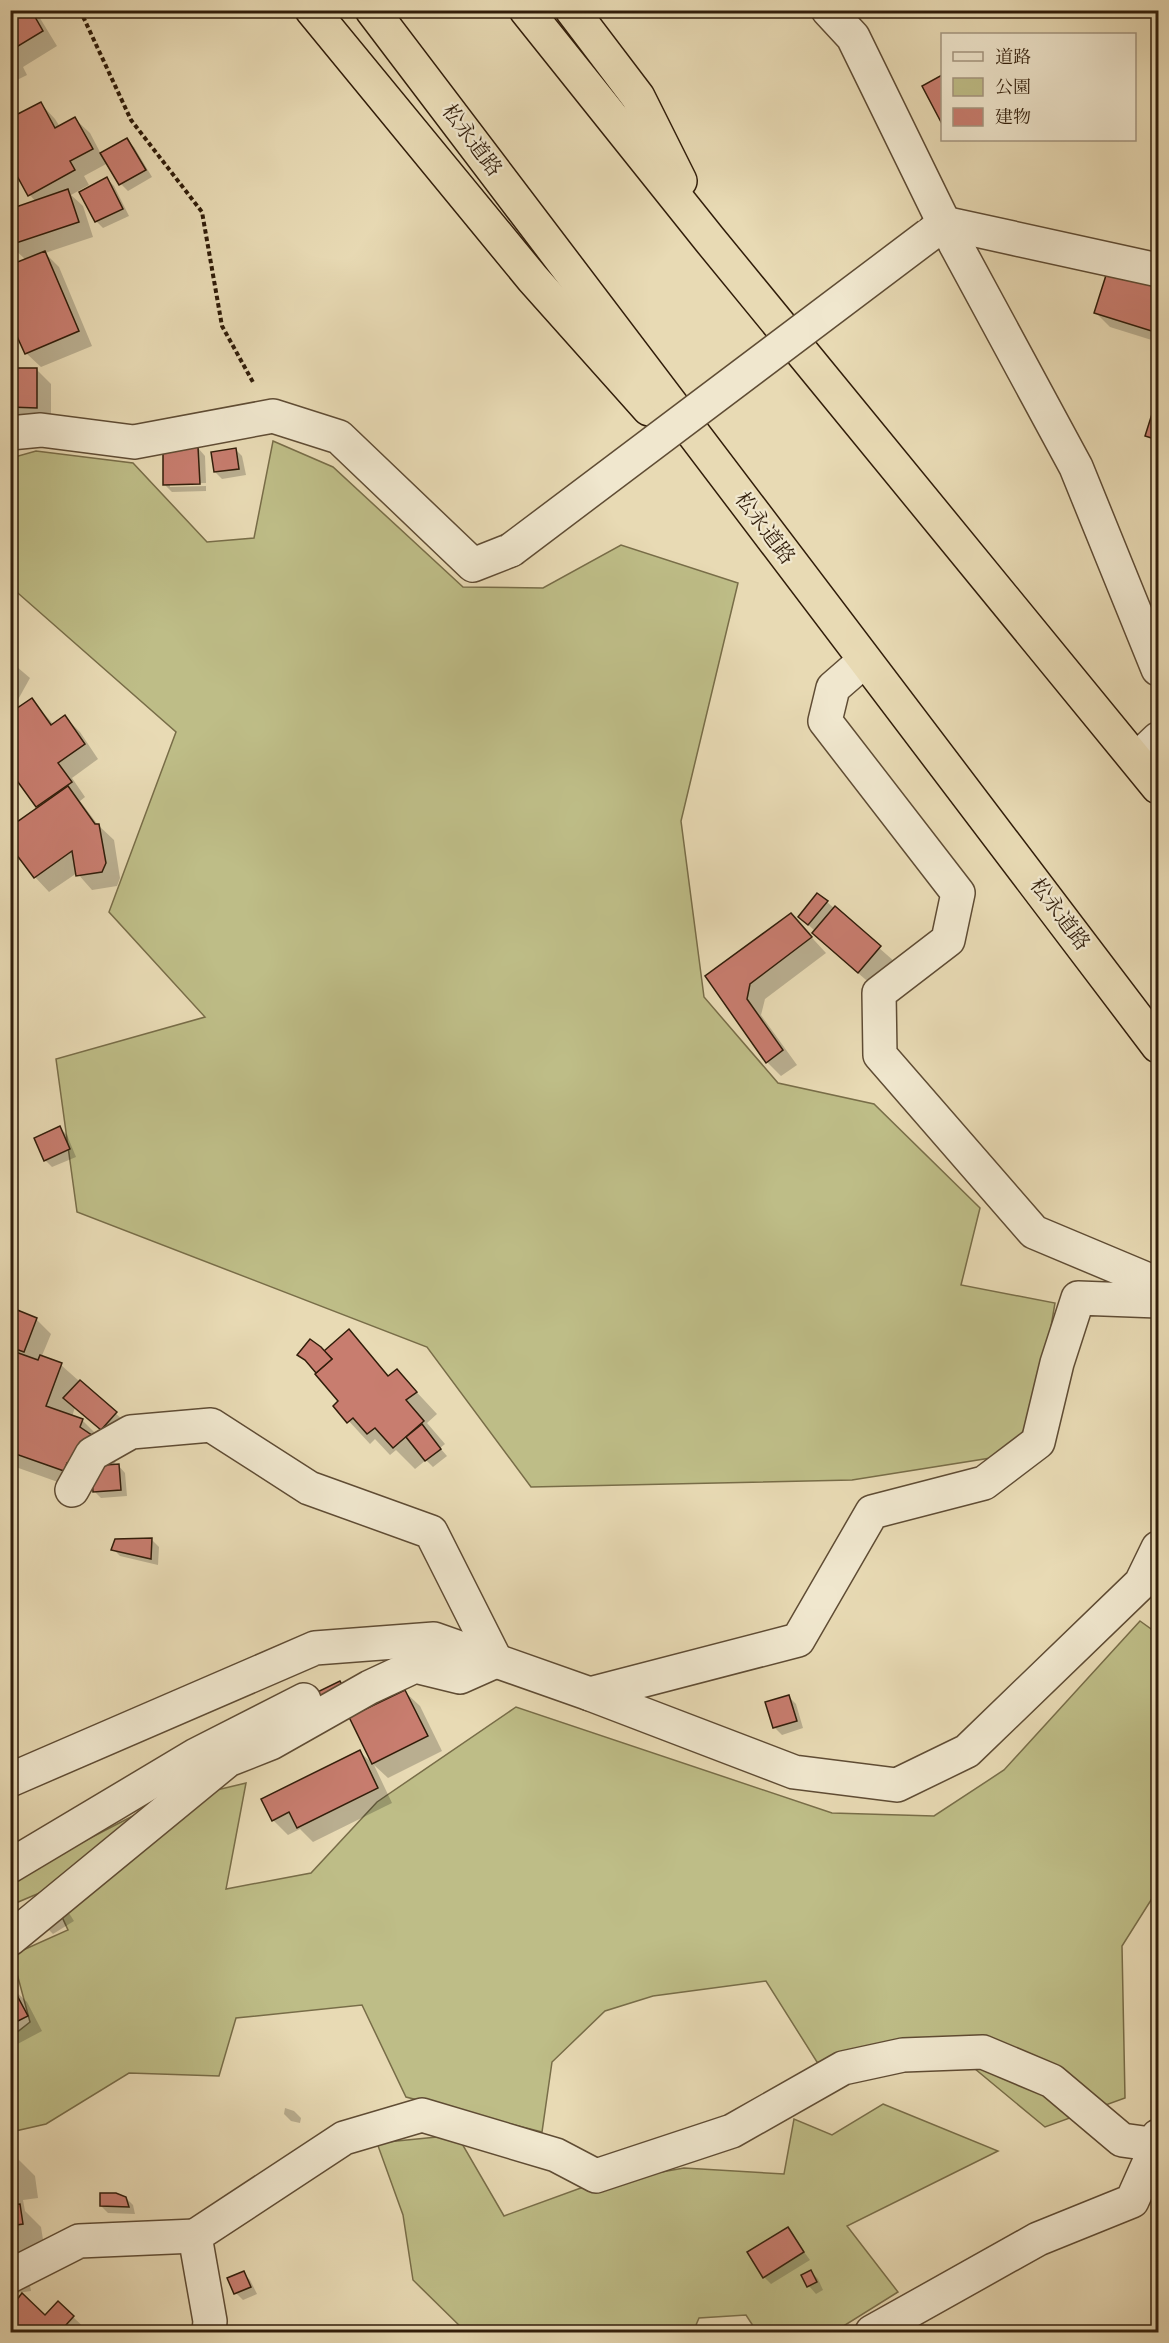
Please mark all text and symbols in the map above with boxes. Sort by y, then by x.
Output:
legend [941,33,1136,141]
text: 道路 [995,47,1031,70]
text: 公園 [995,77,1031,100]
street label: 松永道路 [435,99,507,183]
text: 建物 [995,107,1031,130]
street label: 松永道路 [728,487,800,571]
street label: 松永道路 [1023,873,1095,957]

